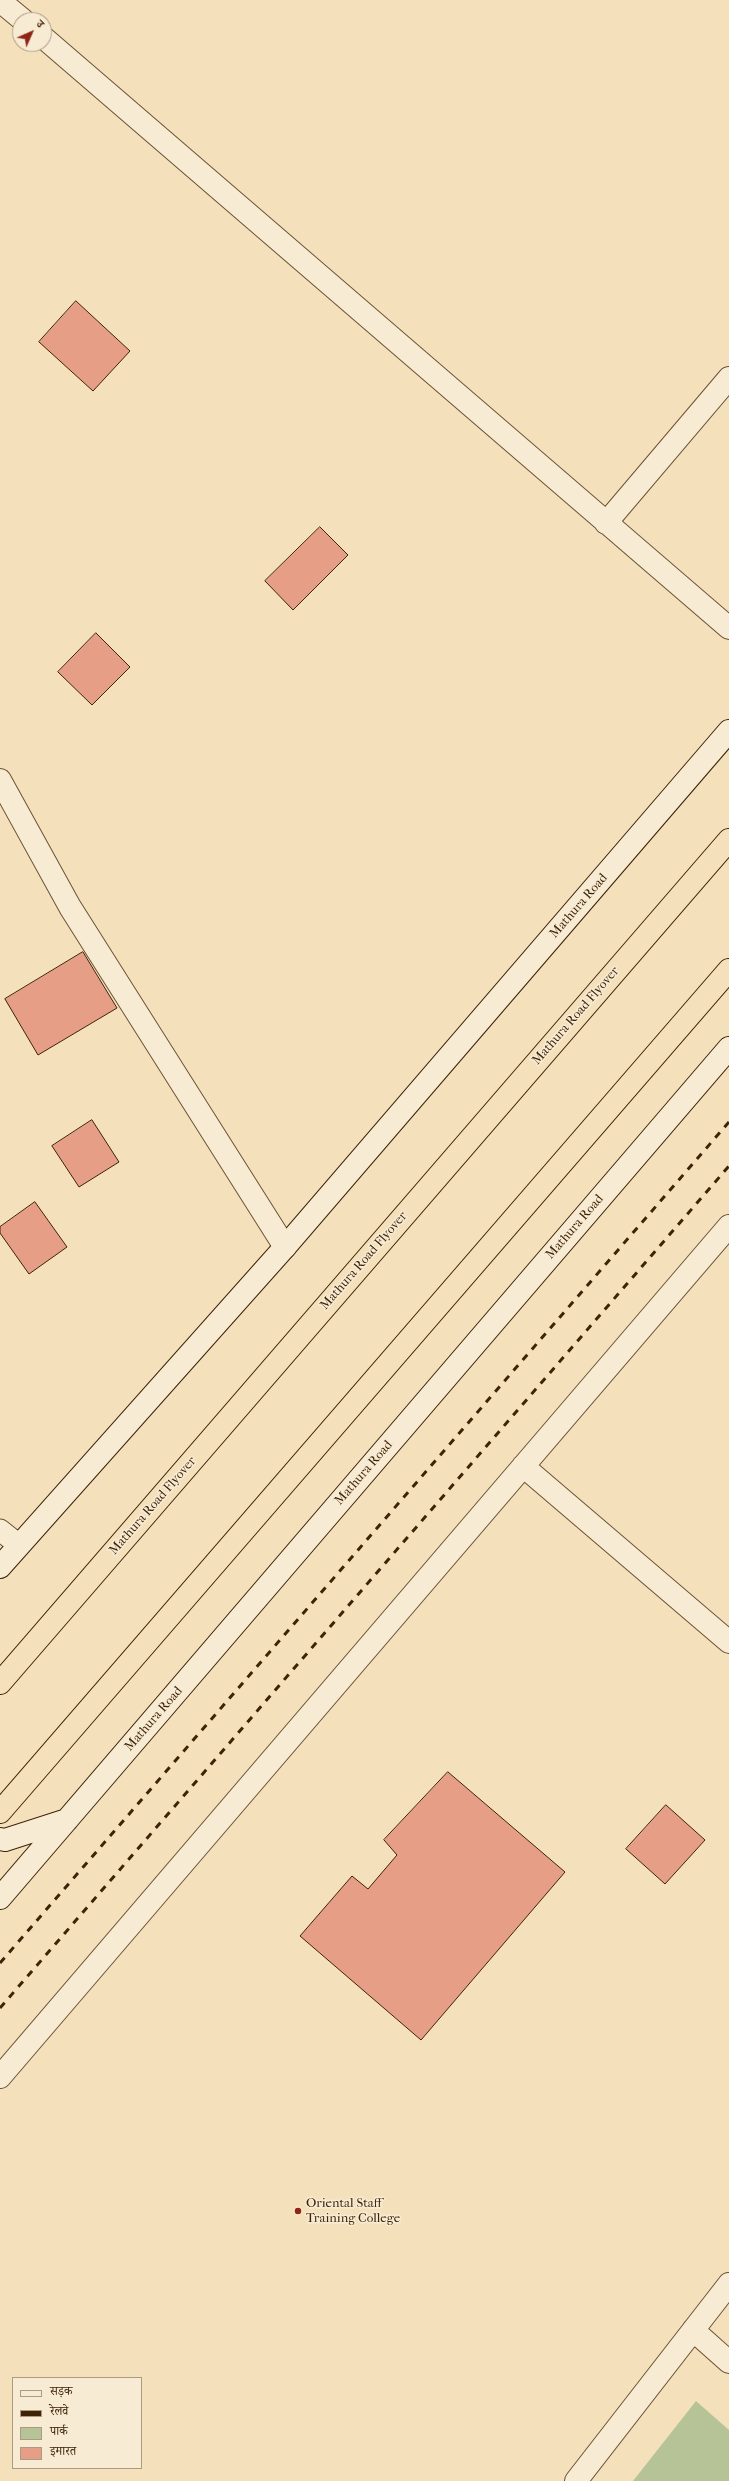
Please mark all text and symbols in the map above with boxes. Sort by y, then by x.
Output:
north arrow [12,12,52,52]
text: उ [34,17,47,30]
street label: Mathura Road [547,871,611,941]
street label: Mathura Road Flyover [529,964,623,1068]
street label: Mathura Road [543,1192,607,1262]
street label: Mathura Road Flyover [317,1209,411,1313]
street label: Mathura Road [332,1438,396,1508]
street label: Mathura Road Flyover [106,1454,200,1558]
street label: Mathura Road [122,1684,186,1754]
place label: Oriental Staff Training College [306,2196,400,2227]
marker: Oriental Staff Training College [293,2206,303,2216]
legend [12,2377,142,2469]
text: सड़क [50,2384,73,2398]
text: रेलवे [50,2404,68,2418]
text: पार्क [50,2424,68,2438]
text: इमारत [50,2444,76,2458]

